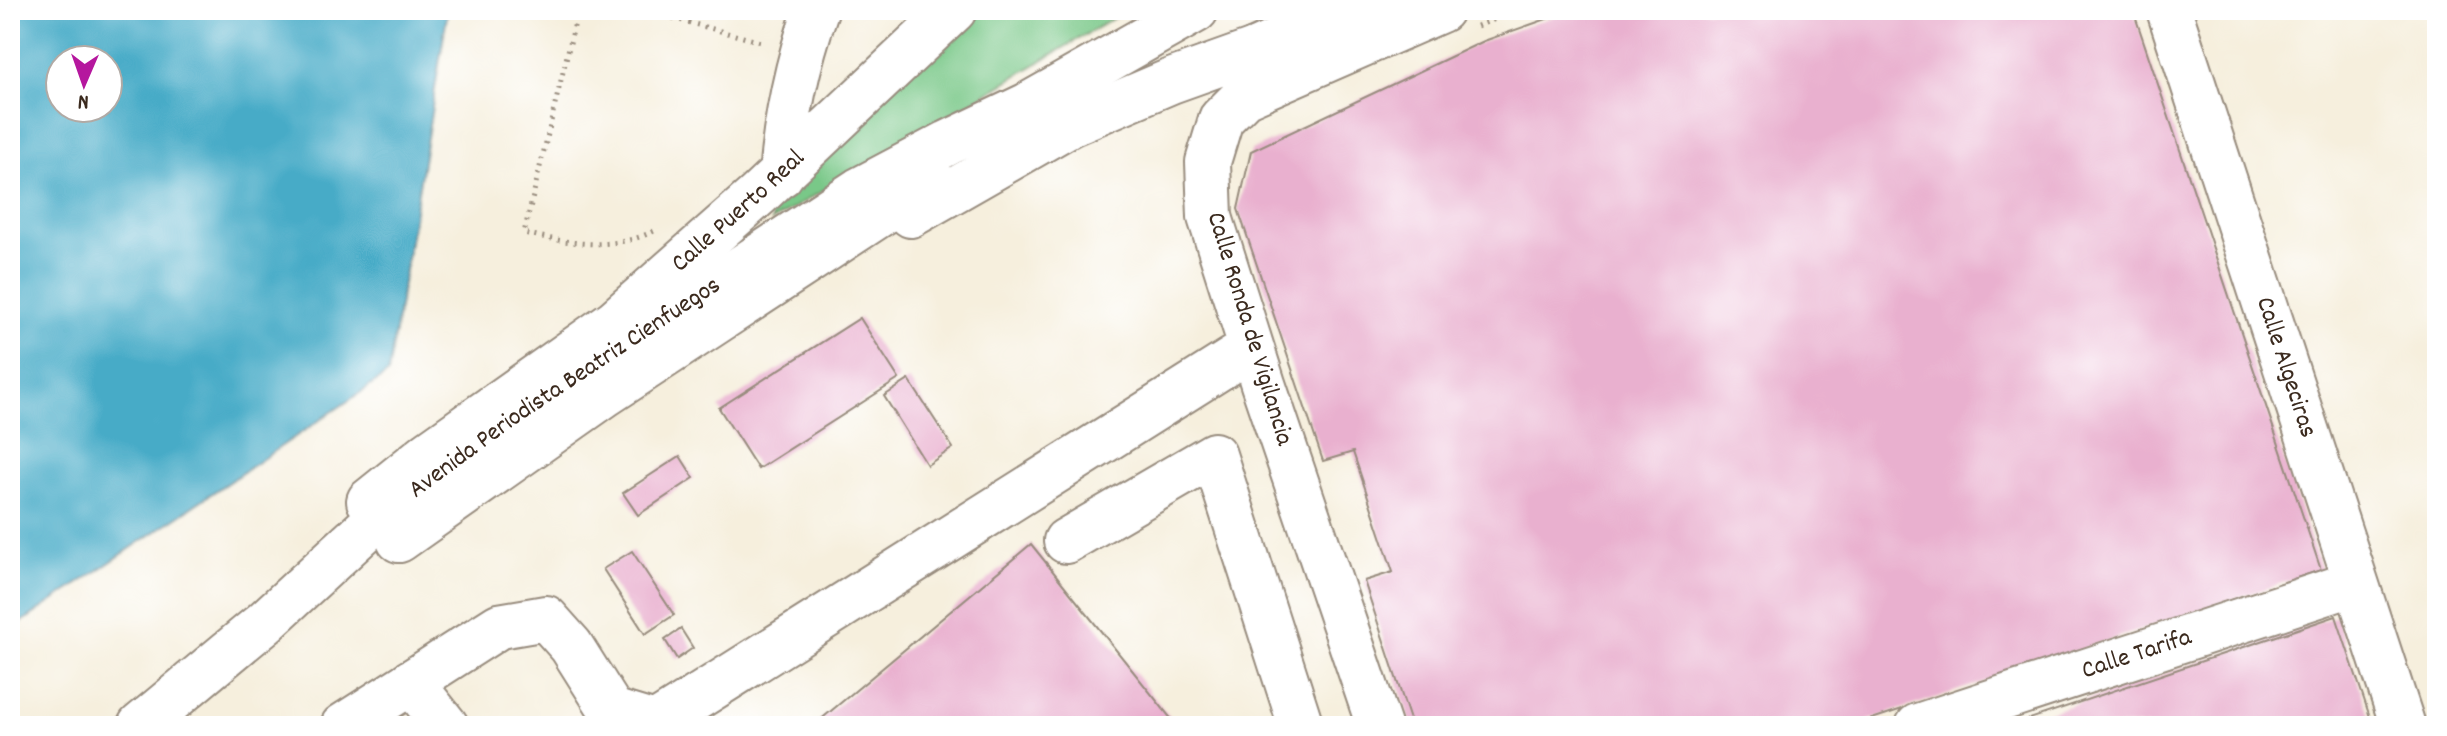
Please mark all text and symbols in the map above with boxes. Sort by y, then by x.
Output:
north arrow [44,44,124,124]
text: N [77,85,89,116]
street label: Calle Puerto Real [663,141,813,282]
street label: Calle Ronda de Vigilancia [1196,208,1302,451]
street label: Avenida Periodista Beatriz Cienfuegos [401,268,728,508]
street label: Calle Algeciras [2246,292,2326,443]
street label: Calle Tarifa [2077,619,2197,690]

